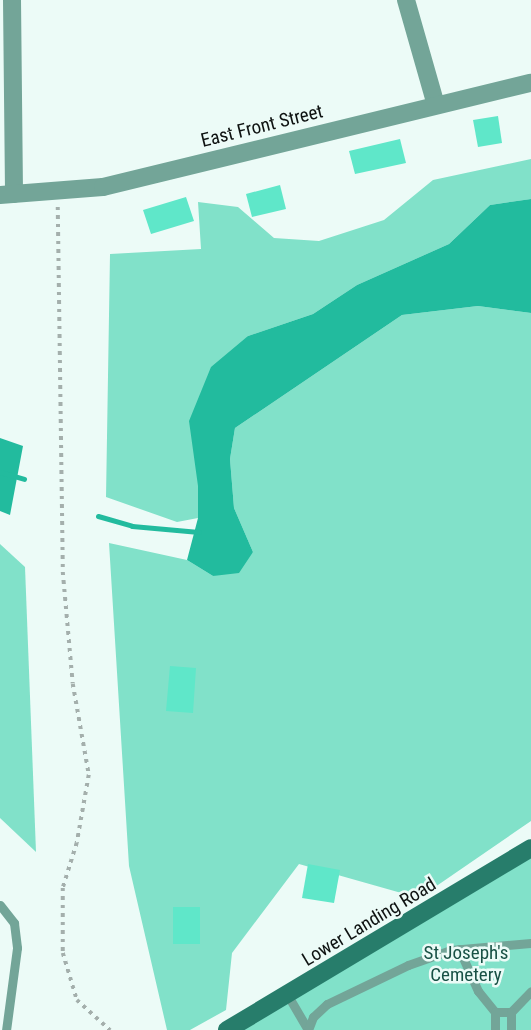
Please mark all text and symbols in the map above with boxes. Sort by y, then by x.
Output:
street label: East Front Street [199,100,325,152]
street label: Lower Landing Road [298,873,440,971]
park label: St Joseph's Cemetery [424,942,508,986]

